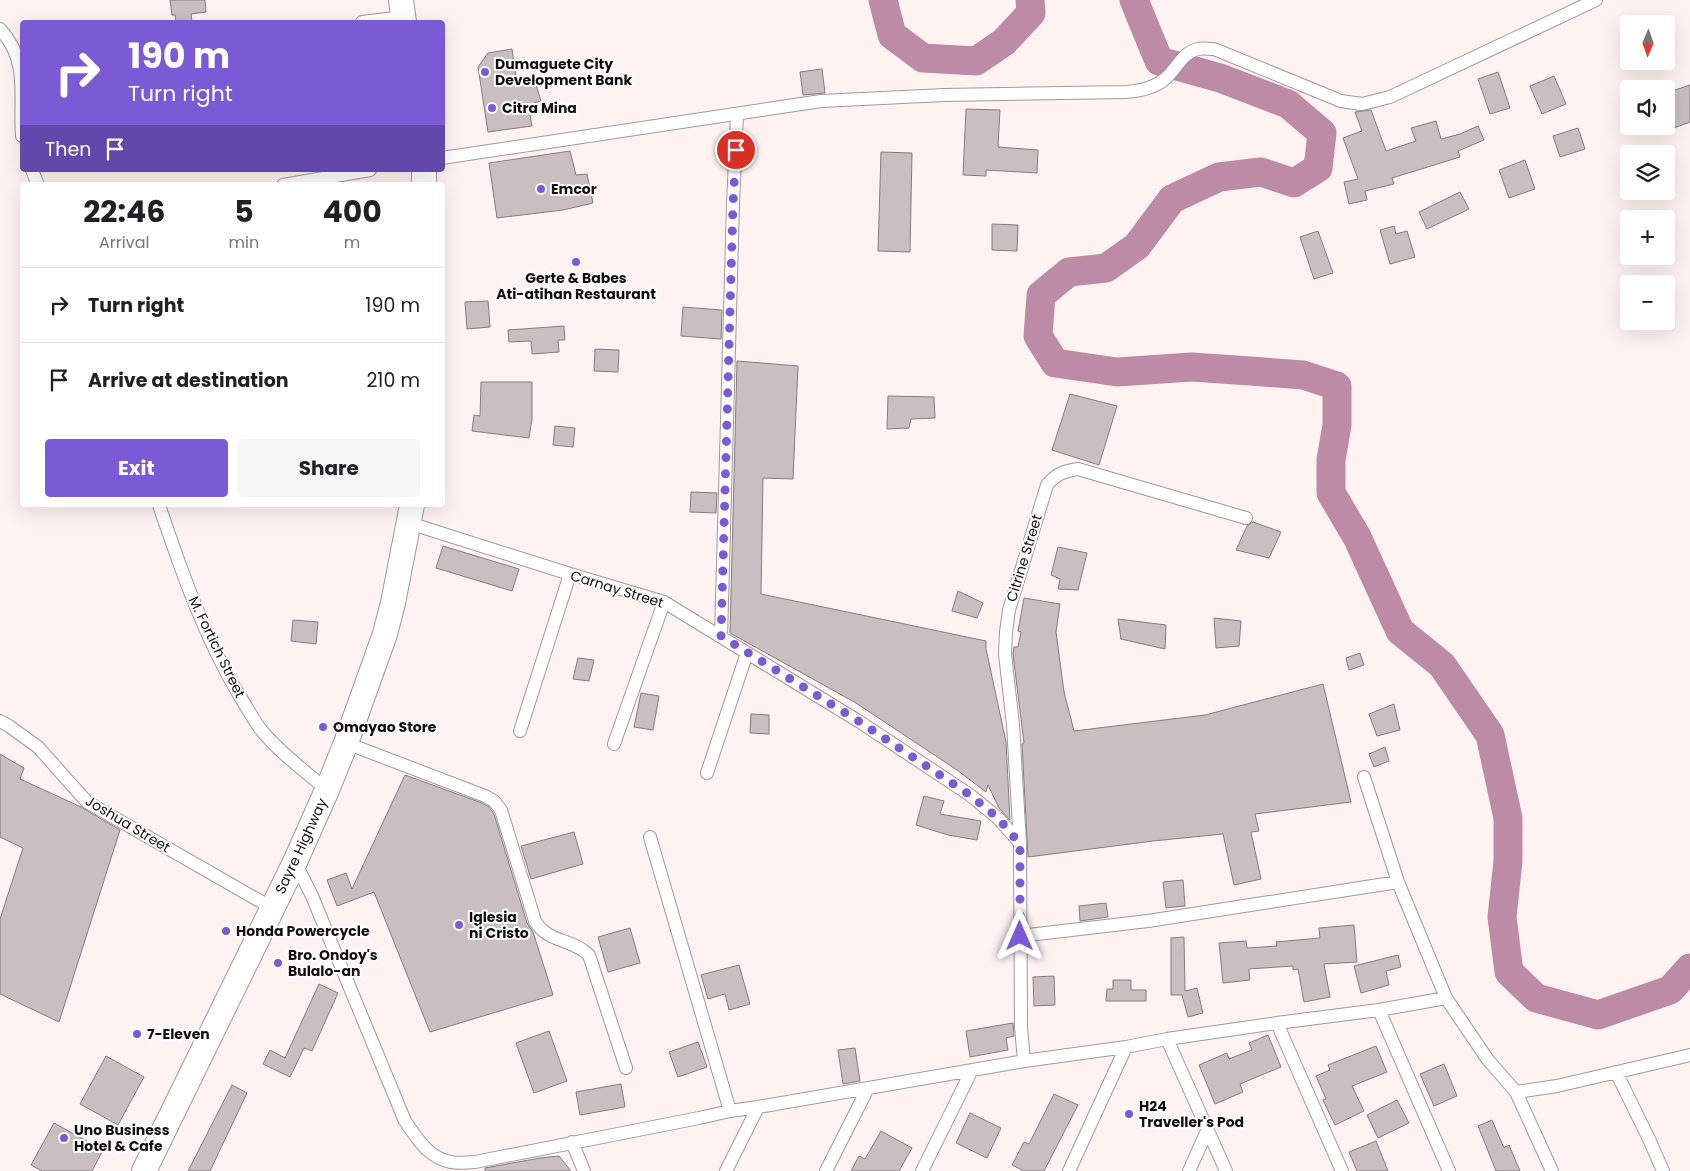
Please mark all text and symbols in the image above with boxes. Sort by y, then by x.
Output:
north arrow [1620,15,1675,70]
map controls [1620,15,1675,330]
text: 190 m [128,31,230,80]
icon: right [45,40,110,105]
place label: Dumaguete City Development Bank [495,54,632,90]
marker: Dumaguete City Development Bank [479,66,491,78]
text: Turn right [128,78,233,109]
button: sound [1620,80,1675,135]
place label: Citra Mina [502,98,577,118]
marker: Citra Mina [486,102,498,114]
pin [715,129,757,171]
icon: arrive [101,135,129,163]
text: Then [45,136,91,163]
icon: arrive [722,136,750,164]
button: layers [1620,145,1675,200]
place label: Emcor [551,179,597,199]
marker: Emcor [535,183,547,195]
text: 22:46 [83,190,165,233]
text: 5 [234,190,254,233]
text: 400 [322,190,382,233]
button: + [1620,210,1675,265]
text: Arrival [99,231,149,254]
text: min [229,231,259,254]
text: m [344,231,360,254]
marker: Gerte & Babes Ati-atihan Restaurant [570,256,582,268]
place label: Gerte & Babes Ati-atihan Restaurant [496,268,656,304]
button: − [1620,275,1675,330]
icon: right [45,291,73,319]
text: Turn right [88,292,184,319]
text: 190 m [365,292,420,319]
icon: arrive [45,366,73,394]
text: Arrive at destination [88,367,289,394]
text: 210 m [366,367,420,394]
button: Exit [45,439,228,497]
button: Share [238,439,420,497]
street label: Citrine Street [1001,512,1047,604]
street label: Carnay Street [568,565,666,613]
street label: M. Fortich Street [184,593,250,701]
place label: Omayao Store [333,717,437,737]
marker: Omayao Store [317,721,329,733]
street label: Joshua Street [82,791,174,857]
street label: Sayre Highway [270,795,332,897]
place label: Iglesia ni Cristo [469,907,529,943]
position arrow [993,909,1045,961]
marker: Iglesia ni Cristo [453,919,465,931]
place label: Honda Powercycle [236,921,370,941]
marker: Honda Powercycle [220,925,232,937]
place label: Bro. Ondoy's Bulalo-an [288,945,378,981]
marker: Bro. Ondoy's Bulalo-an [272,957,284,969]
place label: 7-Eleven [147,1024,210,1044]
marker: 7-Eleven [131,1028,143,1040]
place label: H24 Traveller's Pod [1139,1096,1244,1132]
marker: H24 Traveller's Pod [1123,1108,1135,1120]
place label: Uno Business Hotel & Cafe [74,1120,170,1156]
marker: Uno Business Hotel & Cafe [58,1132,70,1144]

